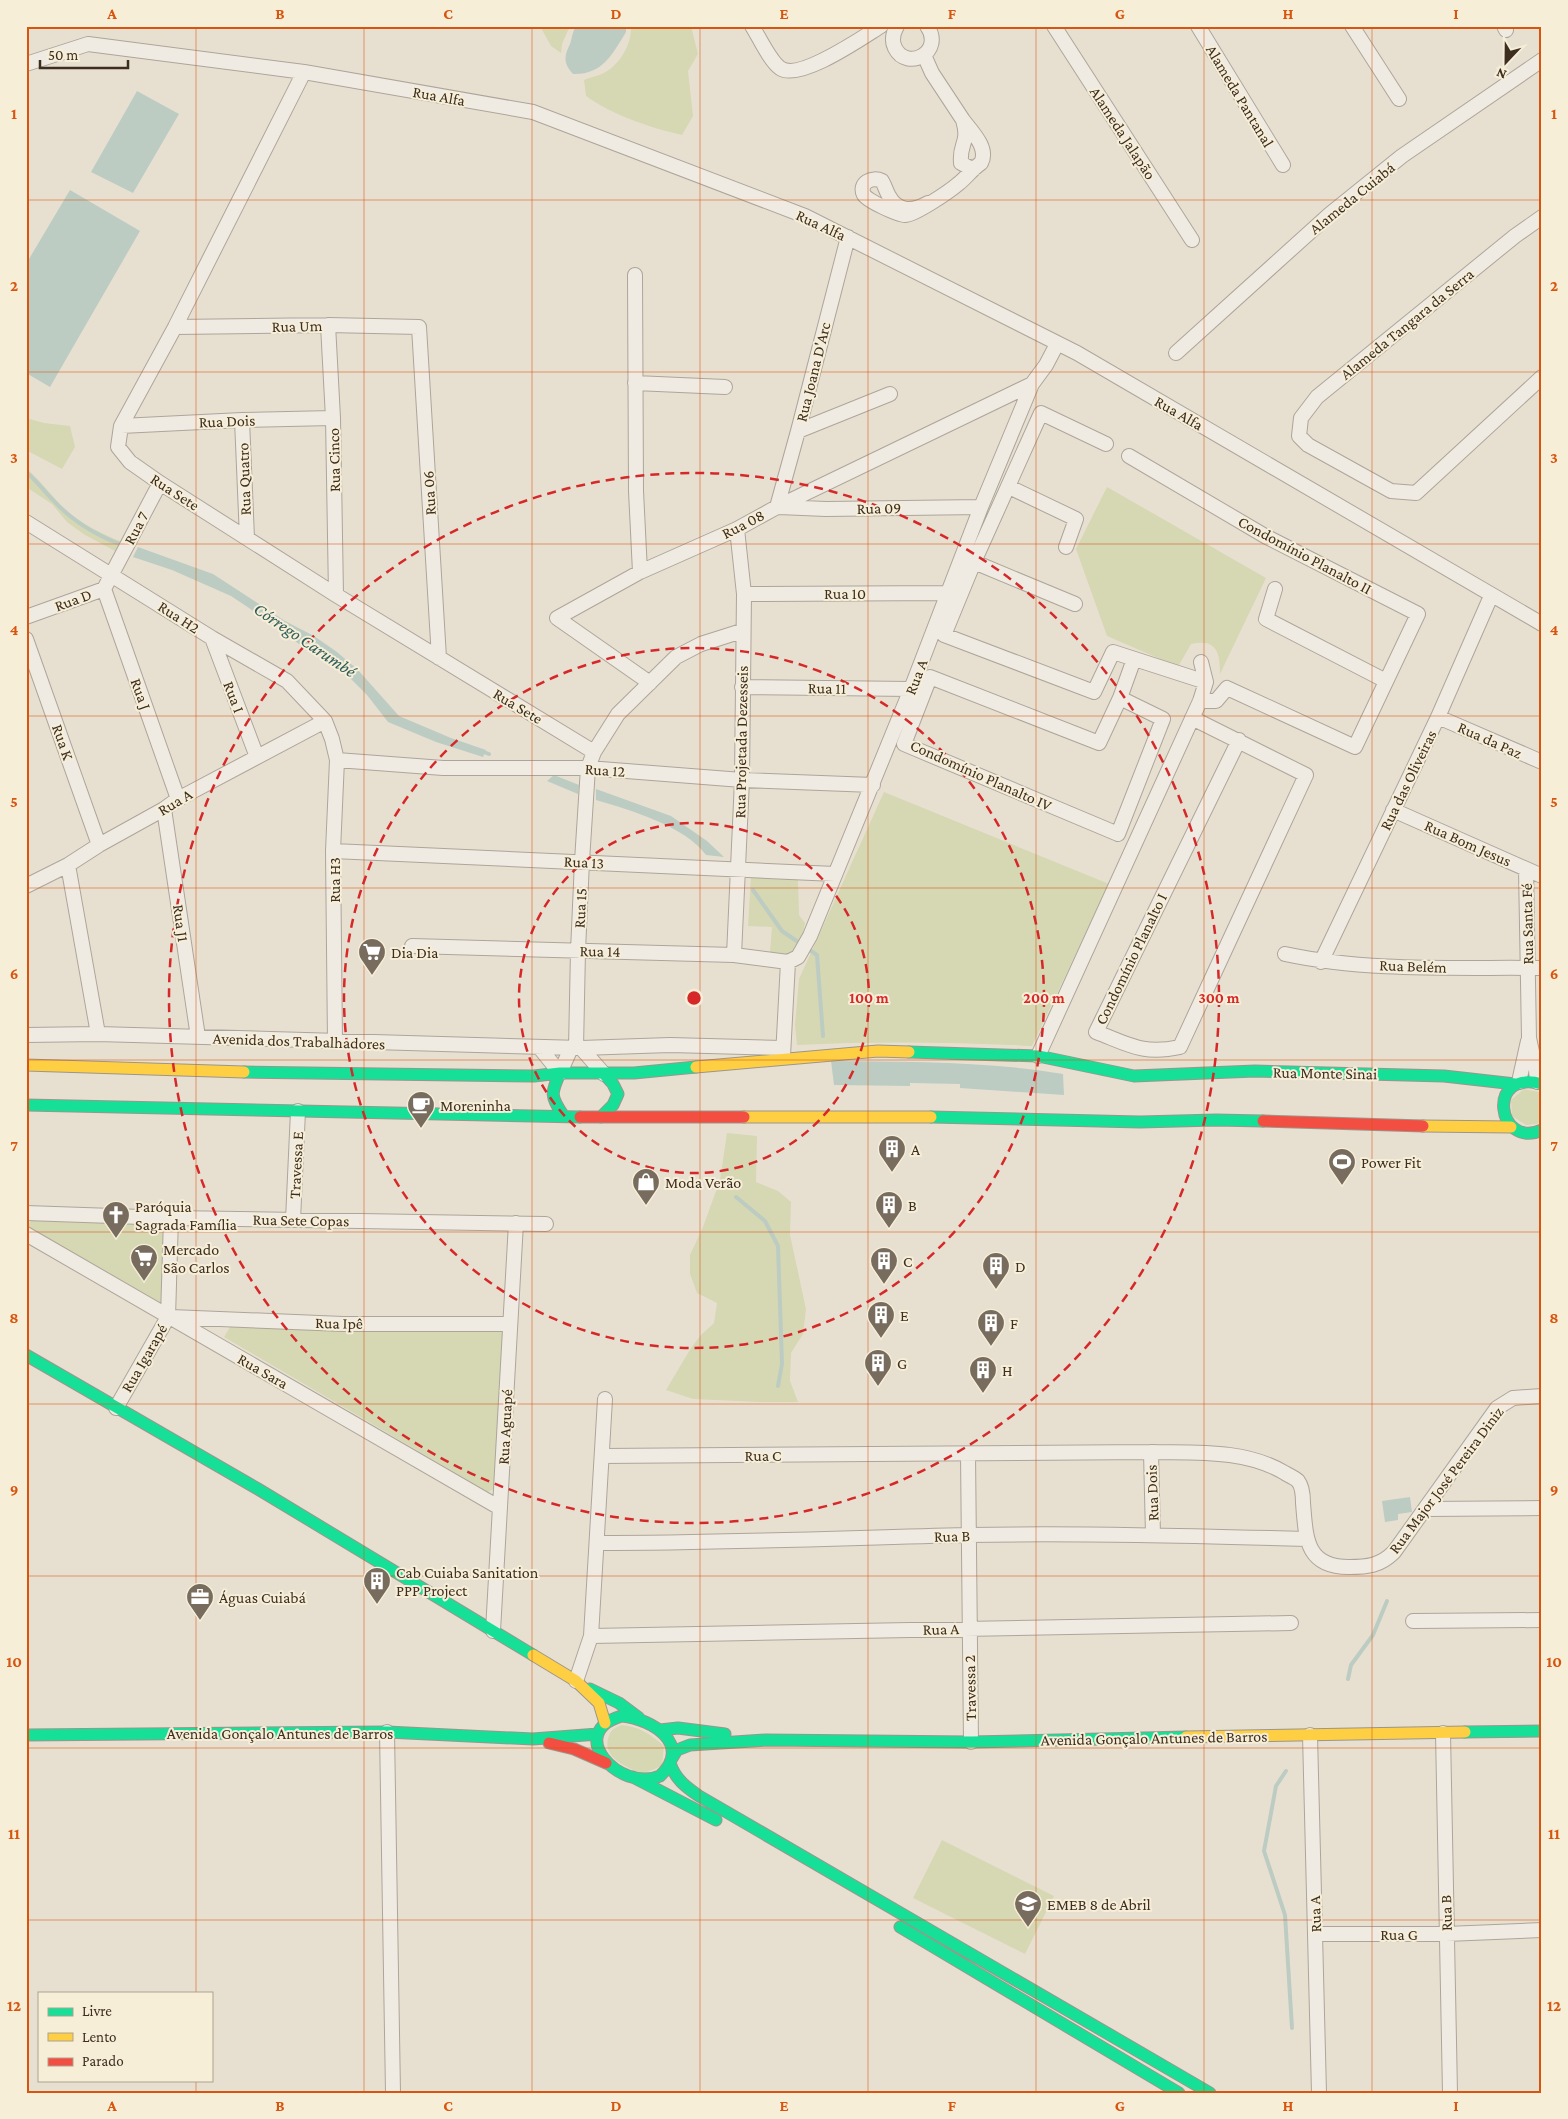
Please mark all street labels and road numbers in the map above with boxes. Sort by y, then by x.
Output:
street label: Alameda Pantanal [1203,42,1277,150]
street label: Rua Alfa [411,83,467,109]
street label: Alameda Jalapão [1086,84,1159,183]
street label: Alameda Cuiabá [1306,158,1398,237]
street label: Rua Alfa [793,206,849,244]
street label: Alameda Tangara da Serra [1337,265,1478,384]
street label: Rua Um [271,317,323,335]
street label: Rua Joana D'Arc [792,320,835,424]
street label: Rua Alfa [1152,392,1207,434]
street label: Rua Dois [198,412,256,430]
street label: Rua Cinco [325,428,343,492]
street label: Rua Quatro [234,442,254,516]
street label: Rua Sete [148,470,202,514]
street label: Rua 06 [419,470,439,516]
street label: Rua 09 [856,499,902,517]
street label: Rua 08 [719,506,767,542]
street label: Rua 7 [120,508,152,547]
street label: Condomínio Planalto II [1235,513,1375,597]
street label: Rua D [52,585,94,615]
street label: Rua 10 [824,585,866,602]
street label: Rua H2 [155,597,203,637]
street label: Rua A [901,656,931,697]
street label: Rua Projetada Dezesseis [731,665,752,819]
street label: Rua J [127,676,155,713]
street label: Rua I [220,679,248,715]
street label: Rua 11 [808,679,846,697]
street label: Rua Sete [490,685,546,727]
street label: Rua da Paz [1455,718,1525,762]
street label: Rua K [49,722,77,763]
street label: Rua das Oliveiras [1376,727,1440,833]
street label: Condomínio Planalto IV [908,736,1055,814]
street label: Rua 12 [584,760,626,780]
street label: Rua A [155,785,196,819]
street label: Rua Bom Jesus [1422,816,1514,871]
street label: Rua 13 [563,852,605,872]
street label: Rua H3 [326,857,343,903]
street label: Rua Santa Fé [1518,883,1536,965]
street label: Rua 15 [570,887,590,929]
street label: Condomínio Planalto I [1092,890,1170,1027]
street label: Rua J1 [169,903,192,943]
street label: Rua 14 [579,942,621,960]
street label: Rua Belém [1379,956,1447,976]
street label: Avenida dos Trabalhadores [212,1029,386,1053]
street label: Rua Monte Sinai [1273,1064,1377,1082]
street label: Travessa E [286,1131,306,1199]
street label: Rua Sete Copas [253,1211,349,1230]
street label: Rua Ipê [315,1314,363,1333]
street label: Rua Igarapé [118,1321,171,1396]
street label: Rua Sara [235,1350,292,1392]
street label: Rua Aguapé [495,1389,516,1465]
street label: Rua Major José Pereira Diniz [1385,1403,1508,1557]
street label: Rua C [745,1447,782,1464]
street label: Rua Dois [1143,1464,1161,1522]
street label: Rua B [934,1527,971,1545]
street label: Rua A [923,1620,960,1638]
street label: Travessa 2 [961,1654,979,1721]
street label: Avenida Gonçalo Antunes de Barros [167,1725,393,1743]
street label: Avenida Gonçalo Antunes de Barros [1041,1728,1268,1749]
street label: Rua A [1306,1894,1324,1933]
street label: Rua B [1437,1894,1455,1931]
street label: Rua G [1380,1926,1418,1943]

